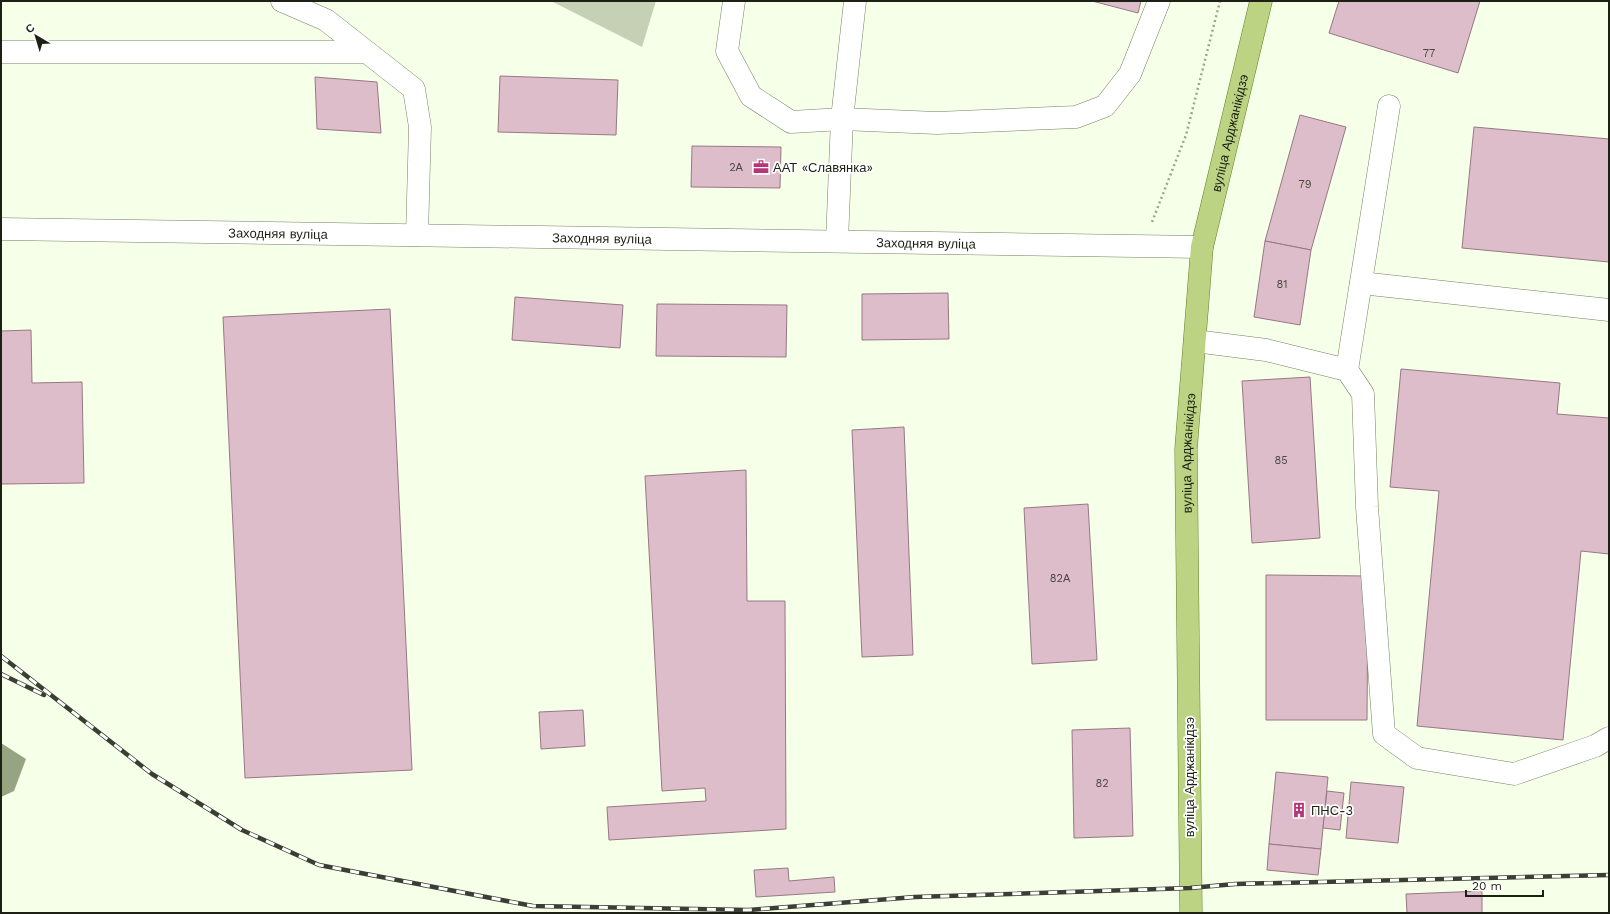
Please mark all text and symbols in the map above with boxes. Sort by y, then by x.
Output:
north arrow [16,16,56,56]
text: С [23,21,37,36]
house number: 77 [1423,47,1435,60]
street label: вуліца Арджанікідзэ [1209,72,1251,193]
office icon: ААТ «Славянка» [752,158,770,176]
place label: ААТ «Славянка» [773,160,873,175]
house number: 2А [729,161,744,174]
house number: 79 [1299,178,1312,191]
street label: Заходняя вуліца [228,225,329,242]
street label: Заходняя вуліца [552,230,653,247]
street label: Заходняя вуліца [876,235,977,252]
house number: 81 [1276,278,1288,291]
street label: вуліца Арджанікідзэ [1179,392,1198,513]
house number: 85 [1274,454,1288,467]
house number: 82А [1050,572,1071,585]
street label: вуліца Арджанікідзэ [1182,716,1197,837]
house number: 82 [1095,777,1109,790]
building icon: ПНС-3 [1290,801,1308,819]
place label: ПНС-3 [1311,803,1353,818]
scale bar [1466,872,1543,898]
text: 20 m [1472,879,1502,893]

